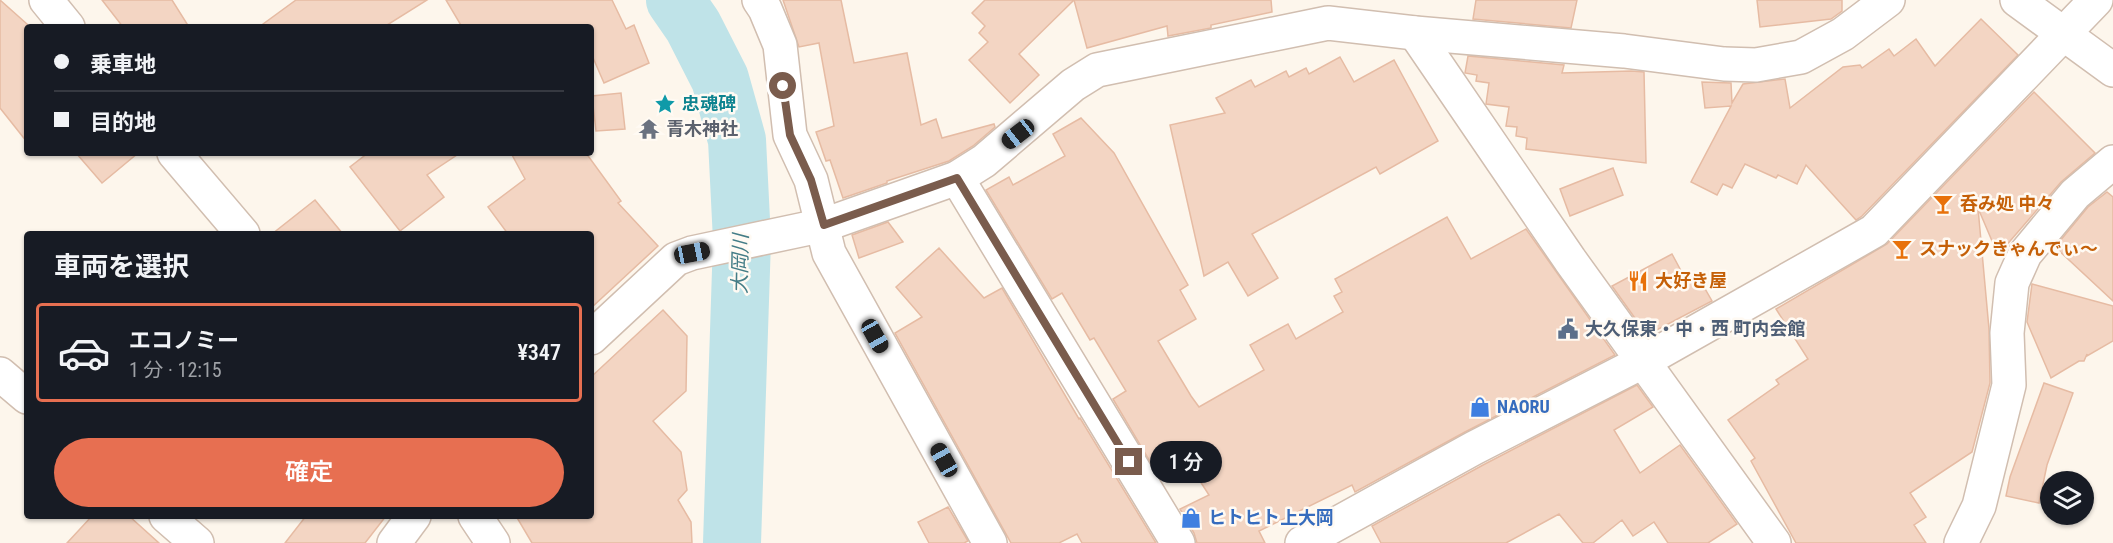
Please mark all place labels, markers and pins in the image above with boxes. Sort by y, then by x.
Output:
place icon: 忠魂碑 [653,92,677,116]
place label: 忠魂碑 [682,93,736,114]
temple icon: 青木神社 [637,117,661,141]
place label: 青木神社 [666,118,738,139]
bar icon: 呑み処 中々 [1931,192,1955,216]
place label: 呑み処 中々 [1960,193,2054,214]
bar icon: スナックきゃんでぃ〜 [1890,237,1914,261]
place label: スナックきゃんでぃ〜 [1919,238,2098,259]
restaurant icon: 大好き屋 [1626,269,1650,293]
place label: 大好き屋 [1655,270,1727,291]
public building icon: 大久保東・中・西 町内会館 [1556,317,1580,341]
place label: 大久保東・中・西 町内会館 [1585,318,1805,339]
shop icon: NAORU [1468,395,1492,419]
place label: NAORU [1497,396,1550,417]
shop icon: ヒトヒト上大岡 [1179,506,1203,530]
place label: ヒトヒト上大岡 [1208,507,1334,528]

